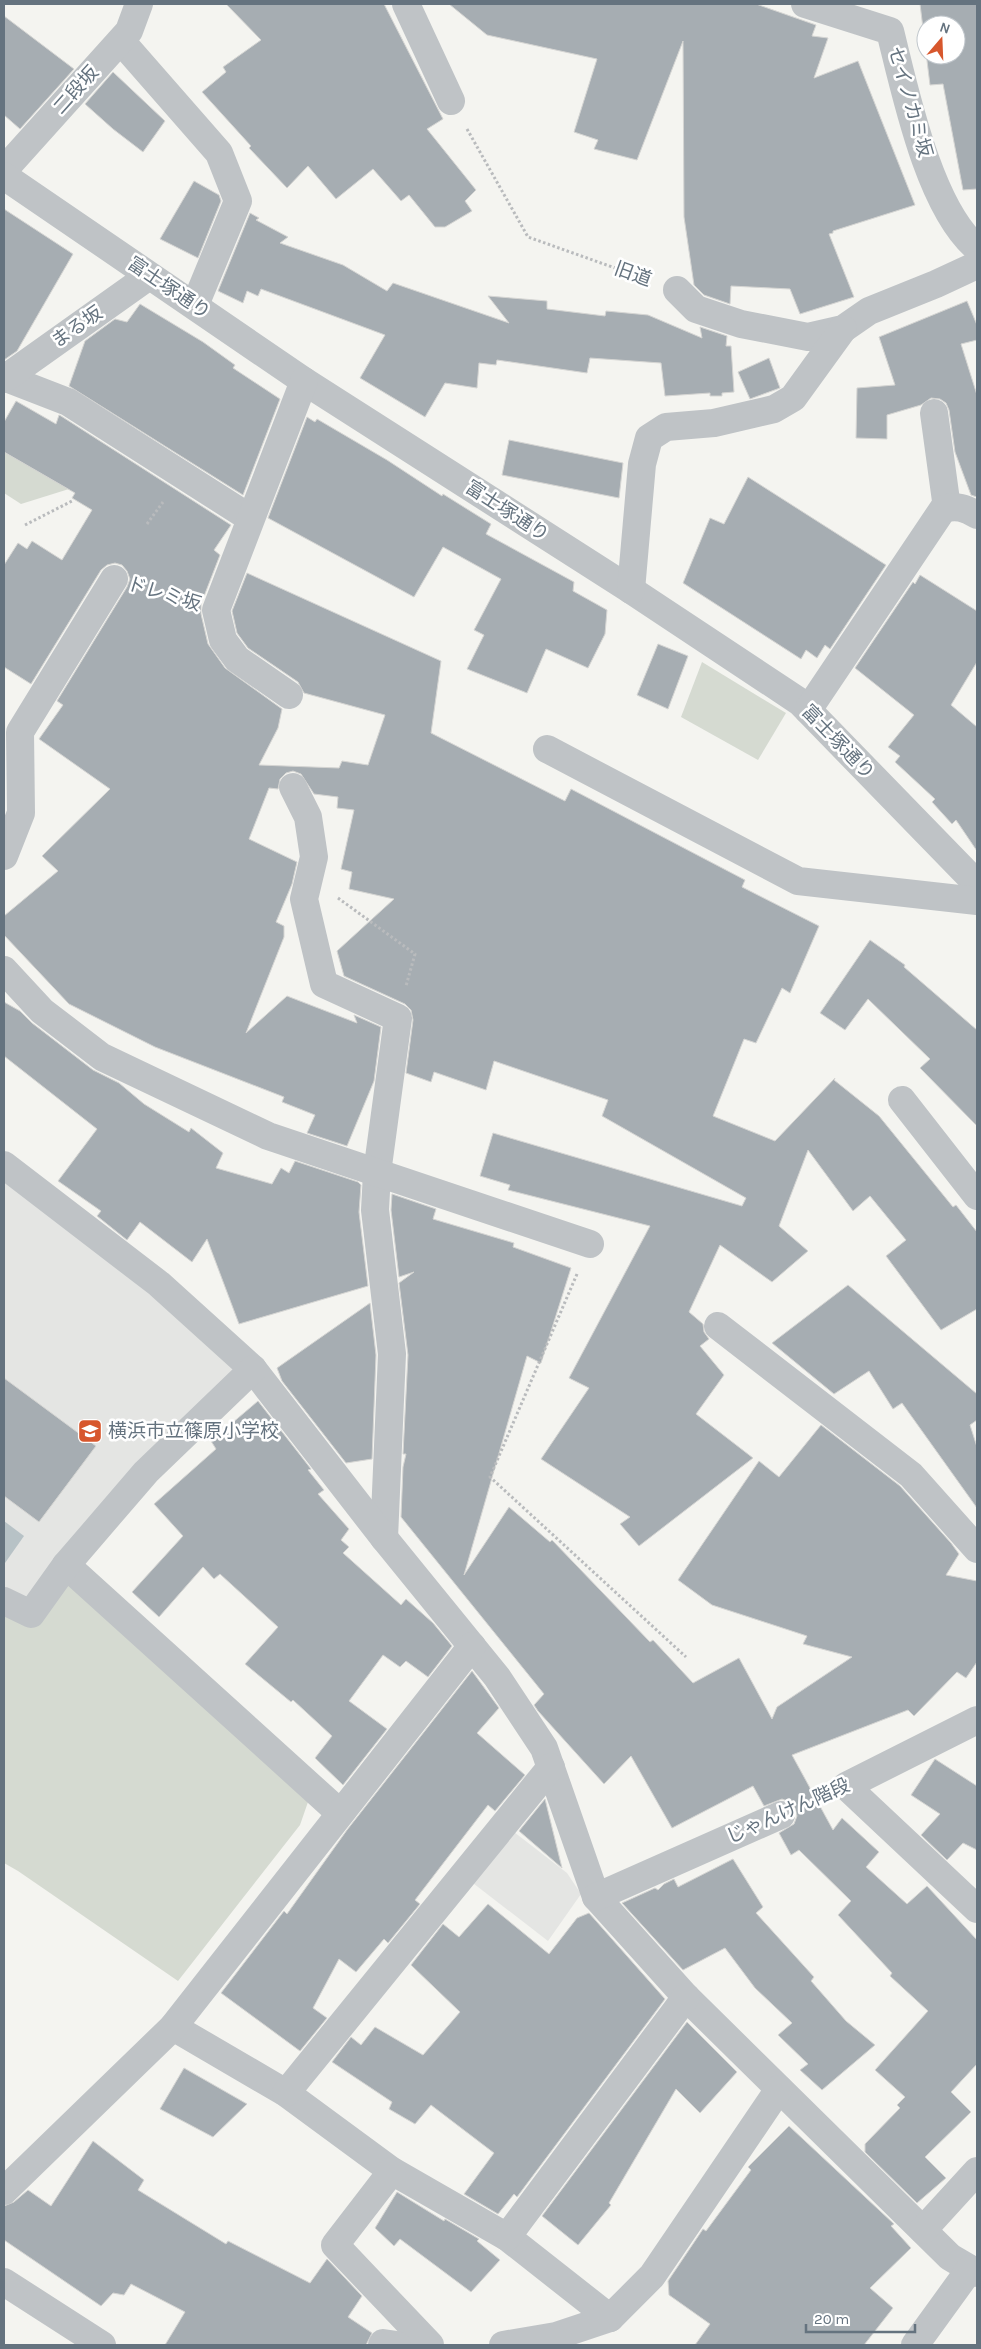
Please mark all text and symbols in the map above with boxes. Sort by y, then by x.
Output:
north arrow [916,15,966,65]
text: N [938,19,953,38]
street label: セイノカミ坂 [884,44,936,160]
street label: 二段坂 [49,61,103,119]
street label: 富士塚通り [123,252,215,324]
street label: 旧道 [611,257,655,291]
street label: まる坂 [47,302,107,352]
street label: 富士塚通り [461,476,553,546]
street label: ドレミ坂 [124,572,204,616]
street label: 富士塚通り [797,700,879,784]
school or university icon: 横浜市立篠原小学校 [77,1418,103,1444]
place label: 横浜市立篠原小学校 [108,1420,279,1442]
street label: じゃんけん階段 [723,1774,853,1848]
scale bar [806,2302,915,2334]
text: 20 m [814,2310,849,2328]

